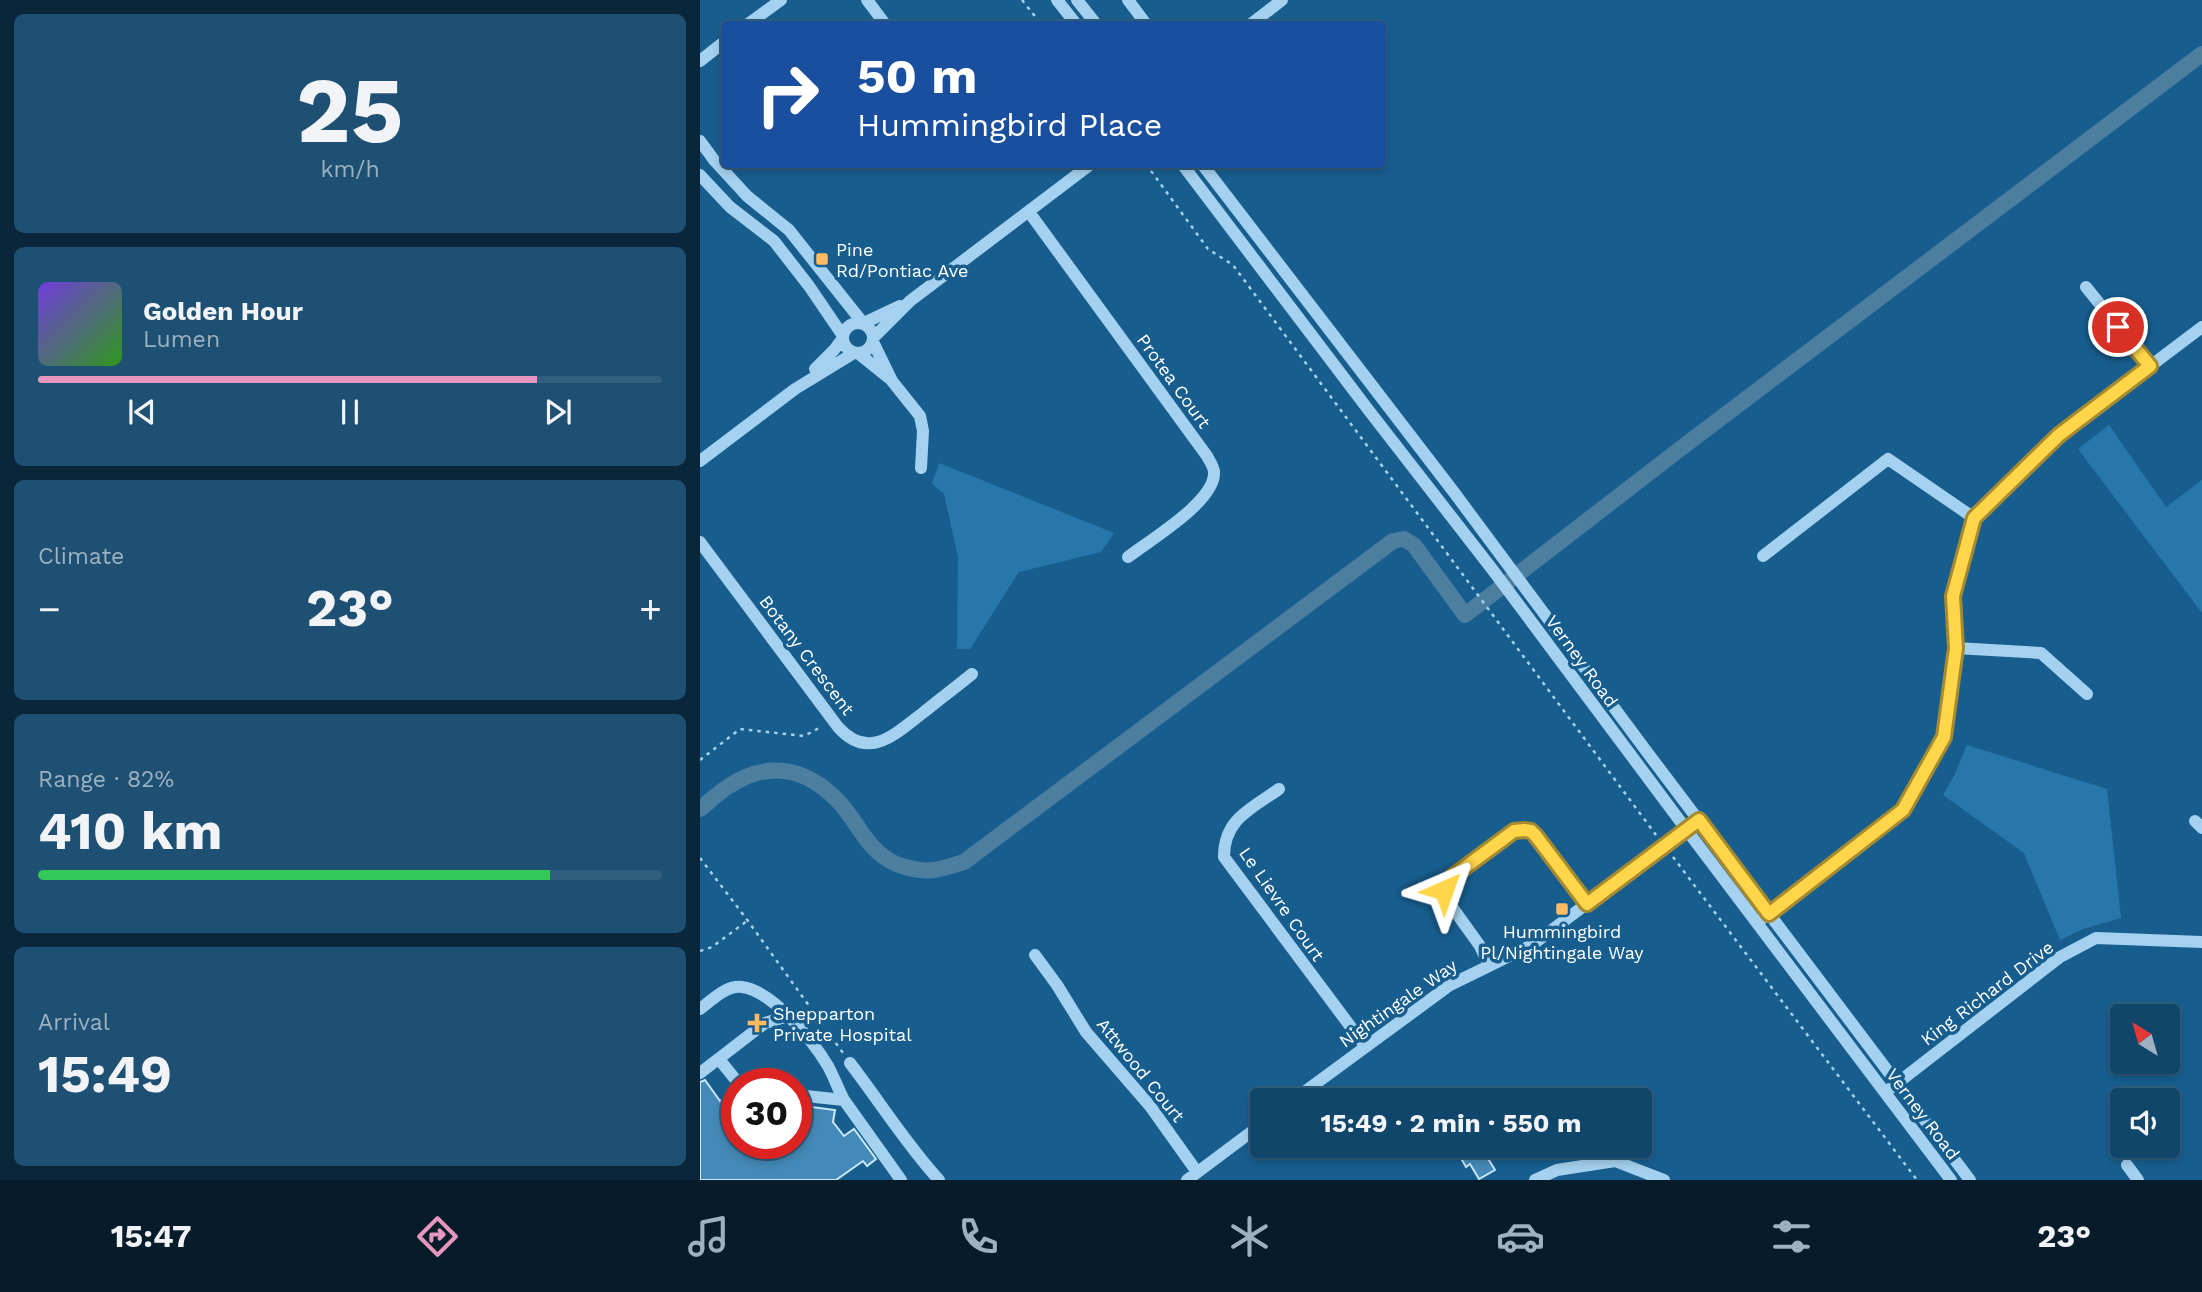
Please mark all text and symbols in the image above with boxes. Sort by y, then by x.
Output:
text: 50 m [857,47,977,105]
icon: right [742,49,833,140]
text: 25 [296,57,404,164]
text: Hummingbird Place [857,106,1162,144]
text: km/h [320,156,380,183]
place label: Pine Rd/Pontiac Ave [836,239,969,281]
marker: Pine Rd/Pontiac Ave [814,251,830,267]
text: Golden Hour [143,296,303,326]
pin [2088,297,2148,357]
icon: arrive [2099,308,2137,346]
text: Lumen [143,326,220,353]
street label: Protea Court [1133,330,1215,432]
icon: previous [123,393,161,431]
icon: pause [331,393,369,431]
icon: next [539,393,577,431]
text: Climate [38,543,124,570]
text: 23° [306,578,394,639]
text: − [38,587,61,631]
text: + [639,587,662,631]
street label: Botany Crescent [755,591,859,719]
street label: Verney Road [1542,611,1622,711]
text: Range · 82% [38,766,174,793]
text: 410 km [38,801,222,862]
street label: Le Lievre Court [1235,843,1329,965]
position arrow [1407,853,1481,927]
marker: Hummingbird Pl/Nightingale Way [1554,901,1570,917]
place label: Hummingbird Pl/Nightingale Way [1480,921,1644,963]
street label: King Richard Drive [1916,936,2058,1050]
street label: Nightingale Way [1335,954,1462,1051]
place label: Shepparton Private Hospital [773,1003,912,1045]
north arrow [2110,1004,2180,1074]
map controls [2110,1004,2180,1158]
text: Arrival [38,1009,110,1036]
marker: Shepparton Private Hospital [747,1013,767,1033]
street label: Attwood Court [1093,1014,1190,1127]
text: 15:49 [38,1044,172,1105]
street label: Verney Road [1882,1064,1964,1164]
speed limit sign: 30 [721,1068,812,1159]
button: sound [2110,1088,2180,1158]
text: 15:49 · 2 min · 550 m [1320,1108,1582,1138]
icon: directions [413,1212,462,1261]
icon: music [684,1212,733,1261]
icon: phone [954,1212,1003,1261]
icon: climate [1225,1212,1274,1261]
icon: car [1496,1212,1545,1261]
icon: filters [1767,1212,1816,1261]
text: 15:47 [111,1217,191,1255]
text: 23° [2037,1217,2091,1255]

